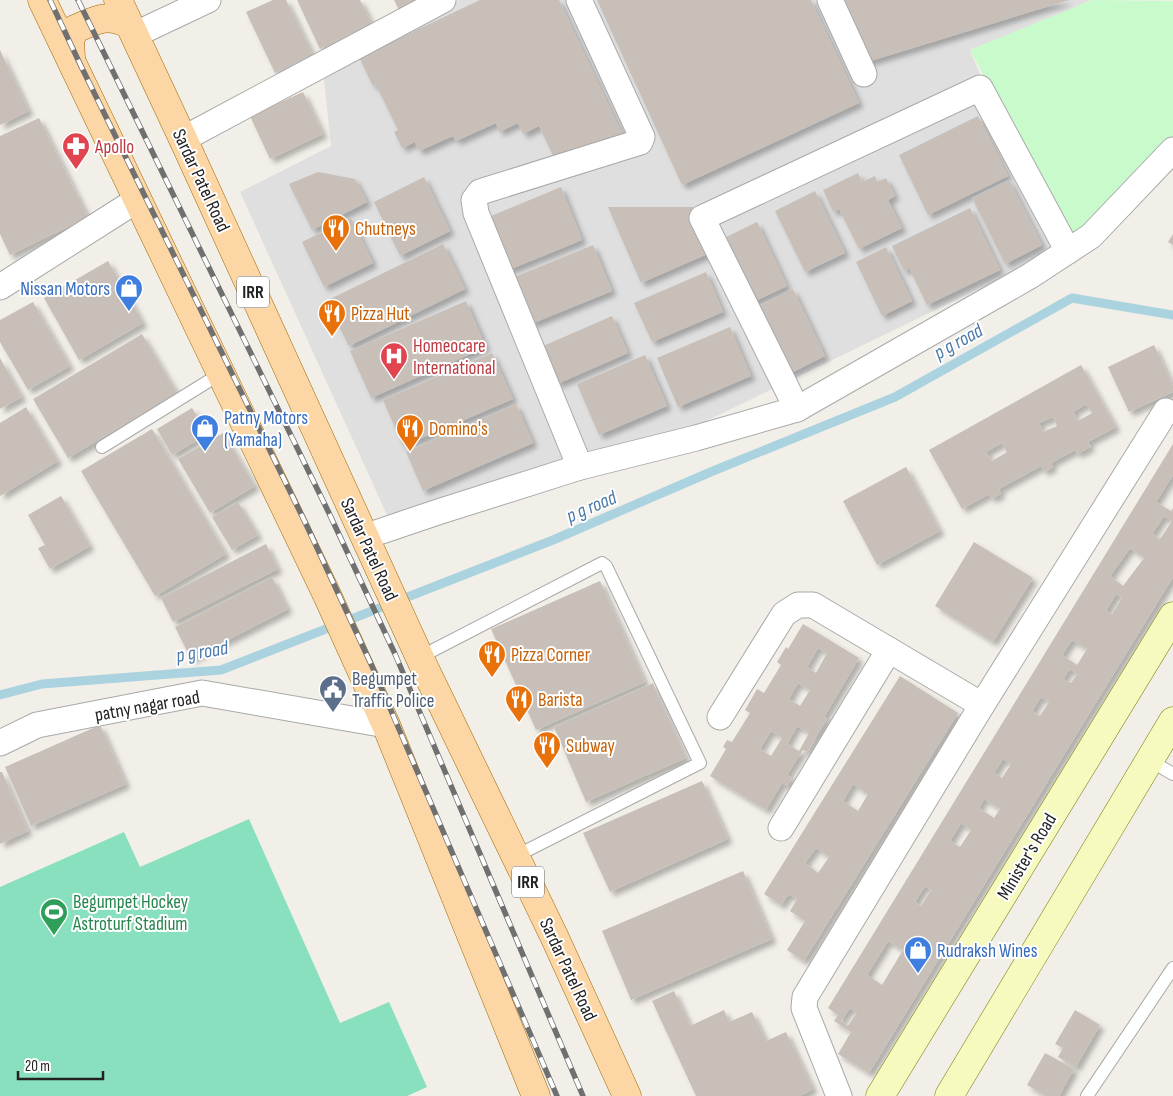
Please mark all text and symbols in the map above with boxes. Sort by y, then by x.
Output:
street label: Sardar Patel Road [167,126,234,236]
pharmacy icon: Apollo [61,131,91,170]
place label: Apollo [94,136,134,159]
restaurant icon: Chutneys [321,213,351,252]
place label: Chutneys [355,218,416,241]
shop icon: Nissan Motors [114,273,144,312]
road number: IRR [237,276,269,308]
place label: Nissan Motors [20,278,110,301]
restaurant icon: Pizza Hut [317,298,347,337]
place label: Pizza Hut [351,303,410,326]
water label: p g road [929,318,988,366]
place label: Homeocare International [413,335,495,380]
hospital icon: Homeocare International [379,341,409,380]
place label: Patny Motors (Yamaha) [224,407,308,452]
shop icon: Patny Motors (Yamaha) [190,413,220,452]
restaurant icon: Domino's [395,413,425,452]
place label: Domino's [429,418,488,441]
water label: p g road [562,485,621,529]
street label: Sardar Patel Road [335,495,402,605]
water label: p g road [173,636,231,668]
restaurant icon: Pizza Corner [477,639,507,678]
place label: Pizza Corner [511,644,591,667]
place label: Begumpet Traffic Police [352,668,434,713]
public building icon: Begumpet Traffic Police [318,674,348,713]
restaurant icon: Barista [504,684,534,723]
street label: patny nagar road [93,686,202,727]
place label: Barista [538,689,583,712]
restaurant icon: Subway [532,730,562,769]
place label: Subway [566,735,615,758]
street label: Minister's Road [993,809,1062,904]
road number: IRR [512,866,544,898]
place label: Begumpet Hockey Astroturf Stadium [72,891,189,936]
sports icon: Begumpet Hockey Astroturf Stadium [39,897,69,936]
street label: Sardar Patel Road [534,915,601,1025]
shop icon: Rudraksh Wines [903,935,933,974]
place label: Rudraksh Wines [937,940,1038,963]
scale bar [18,1048,102,1080]
text: 20 m [25,1057,50,1076]

